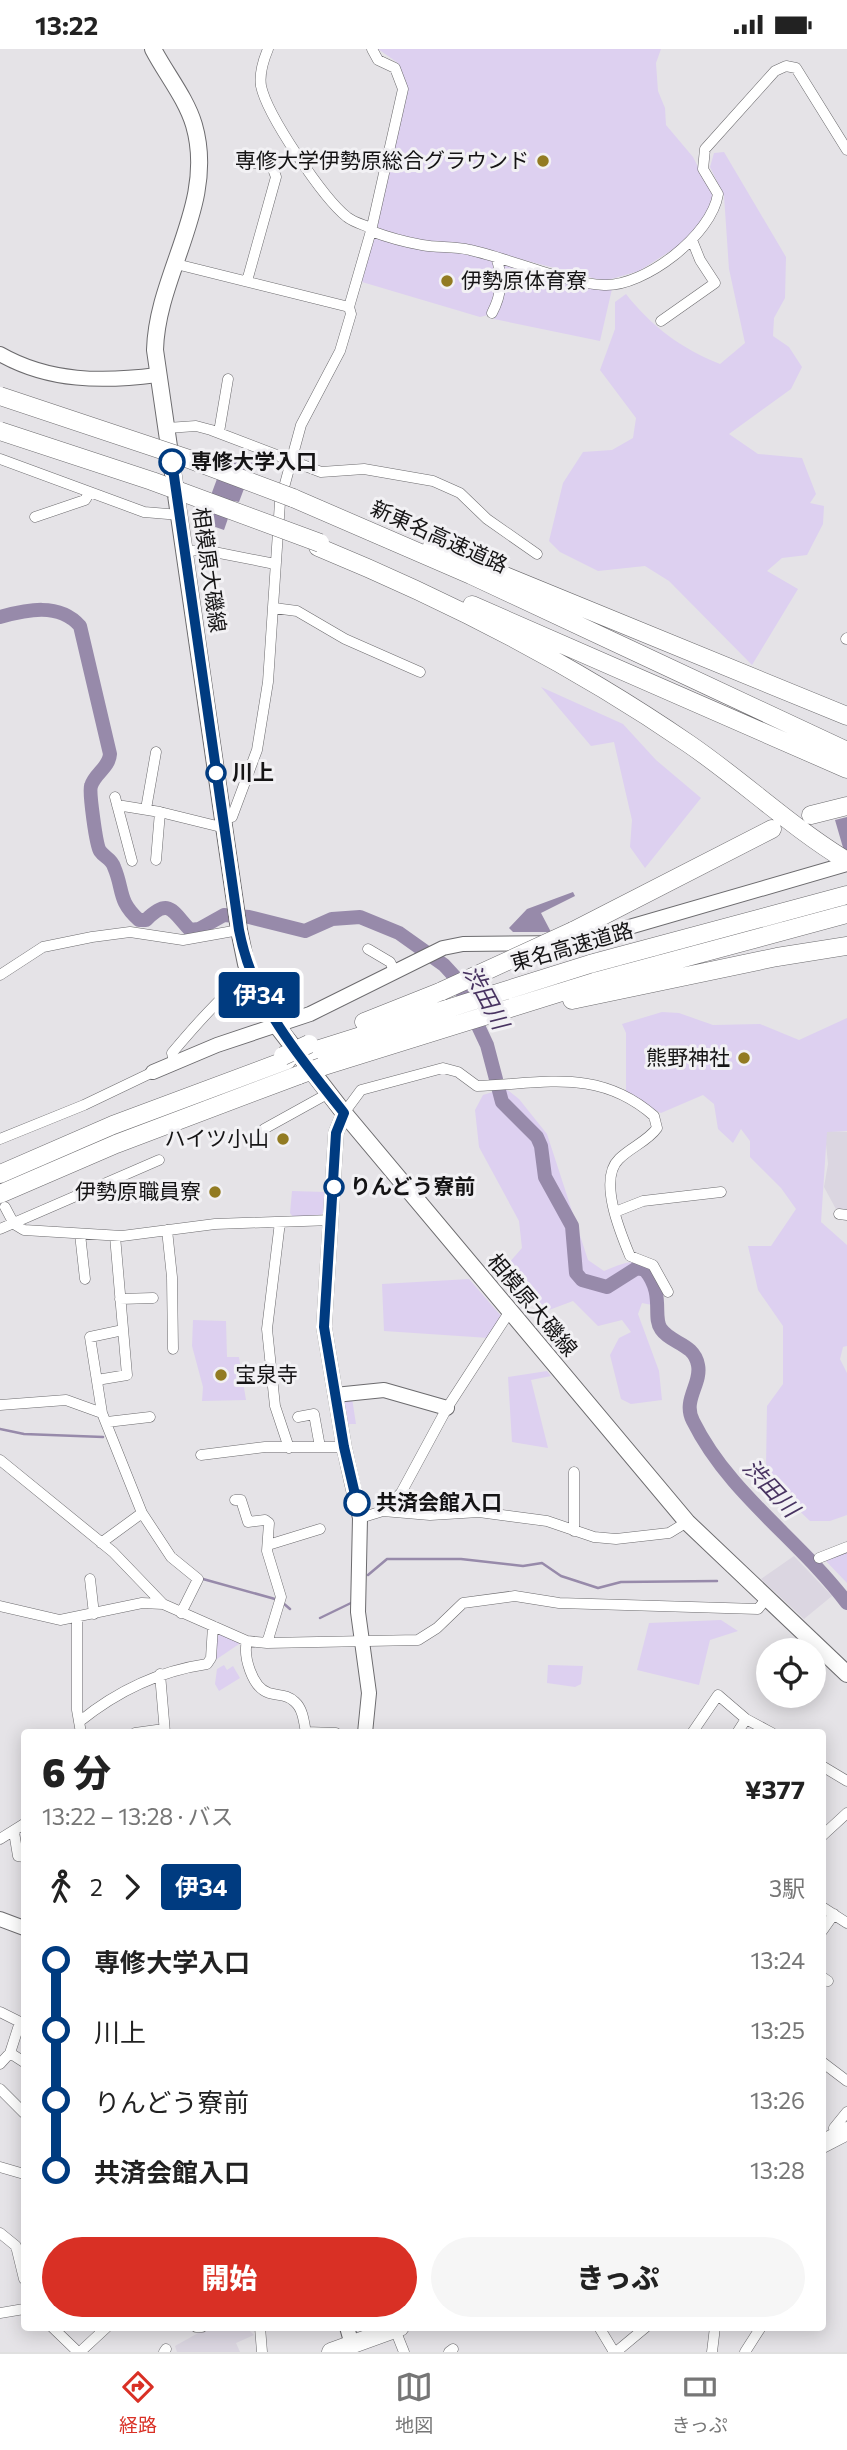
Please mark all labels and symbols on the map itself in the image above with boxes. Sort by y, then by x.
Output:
place label: 専修大学伊勢原総合グラウンド [235,147,529,172]
marker: 専修大学伊勢原総合グラウンド [535,153,551,169]
place label: 伊勢原体育寮 [461,267,587,292]
marker: 伊勢原体育寮 [439,273,455,289]
place label: 専修大学入口 [191,448,317,473]
marker: 専修大学入口 [159,449,185,475]
street label: 新東名高速道路 [367,494,512,577]
street label: 相模原大磯線 [189,506,232,634]
place label: 川上 [232,759,274,784]
marker: 川上 [206,763,226,783]
street label: 東名高速道路 [508,916,636,975]
water label: 渋田川 [458,959,517,1036]
line badge: 伊34 [219,972,299,1018]
place label: 熊野神社 [646,1044,730,1069]
marker: 熊野神社 [736,1050,752,1066]
place label: ハイツ小山 [164,1125,269,1150]
marker: ハイツ小山 [275,1131,291,1147]
place label: りんどう寮前 [350,1173,475,1198]
marker: りんどう寮前 [324,1177,344,1197]
place label: 伊勢原職員寮 [75,1178,201,1203]
marker: 伊勢原職員寮 [207,1184,223,1200]
street label: 相模原大磯線 [483,1248,583,1360]
place label: 宝泉寺 [235,1361,298,1386]
marker: 宝泉寺 [213,1367,229,1383]
water label: 渋田川 [738,1453,808,1524]
place label: 共済会館入口 [376,1489,502,1514]
marker: 共済会館入口 [344,1490,370,1516]

